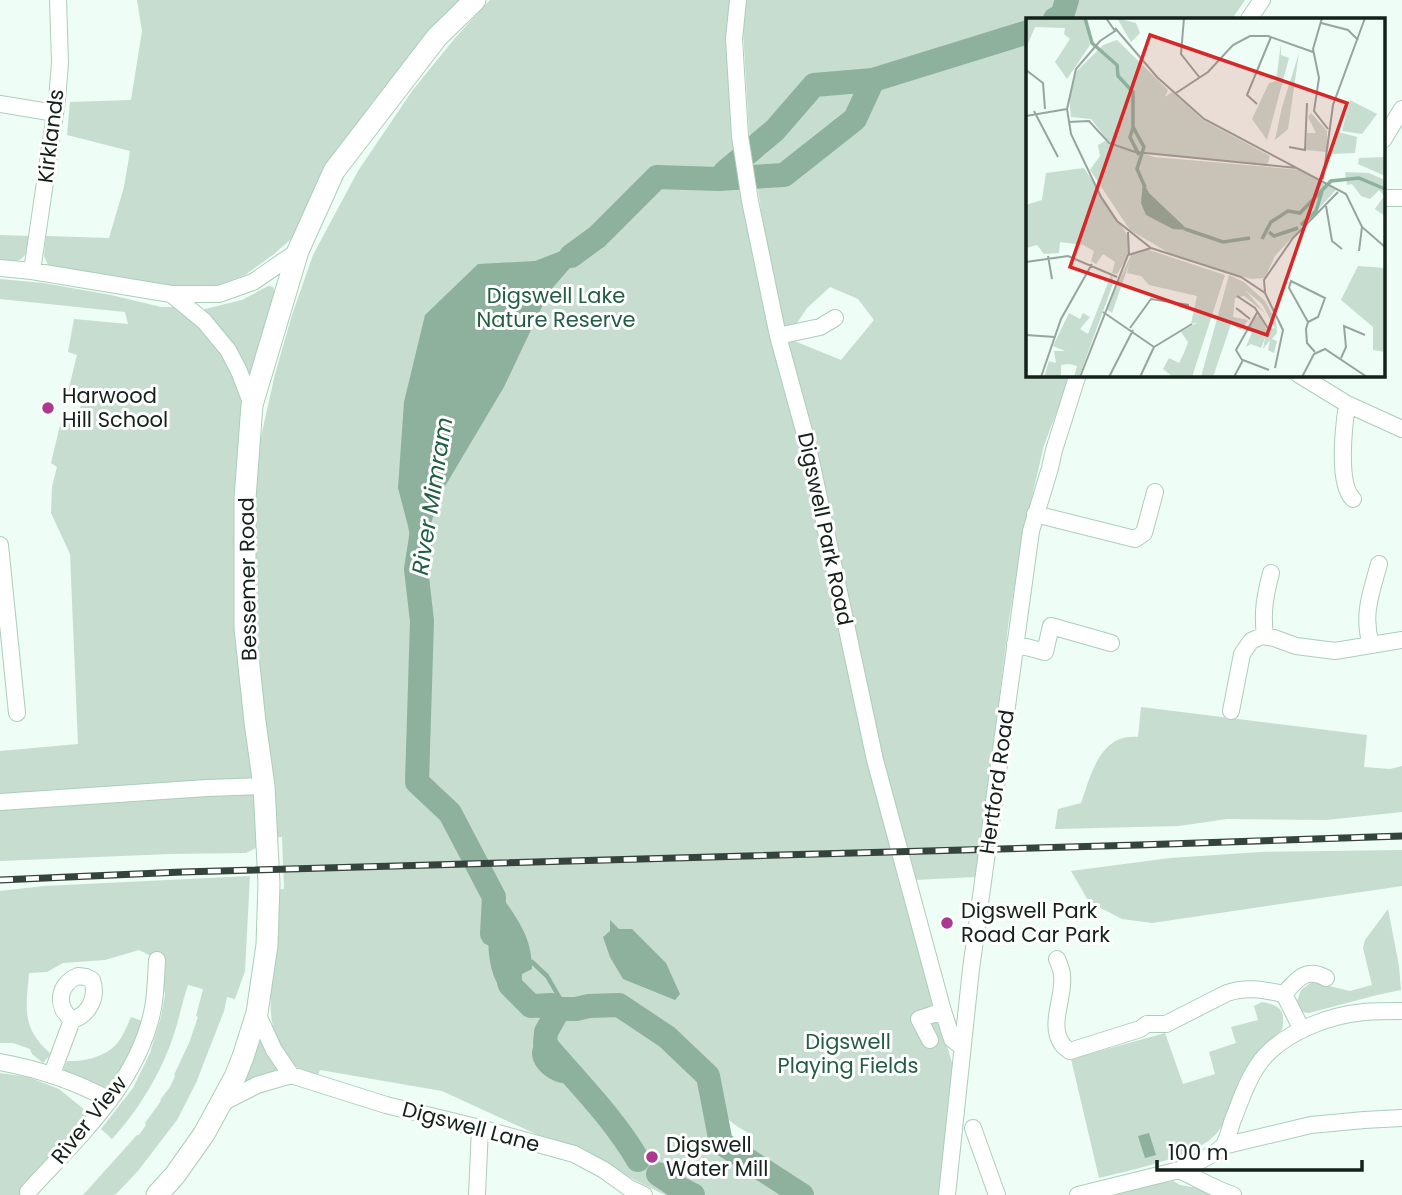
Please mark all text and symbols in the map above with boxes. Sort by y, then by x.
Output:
inset map [1026,18,1384,376]
street label: Kirklands [30,87,71,185]
park label: Digswell Lake Nature Reserve [477,281,635,334]
place label: Harwood Hill School [62,381,168,434]
marker: Harwood Hill School [40,400,56,416]
water label: River Mimram [404,415,460,577]
street label: Digswell Park Road [791,430,860,628]
street label: Bessemer Road [232,497,263,661]
street label: Hertford Road [972,708,1021,856]
place label: Digswell Park Road Car Park [961,896,1110,949]
marker: Digswell Park Road Car Park [939,915,955,931]
park label: Digswell Playing Fields [778,1027,918,1080]
street label: River View [44,1069,133,1170]
street label: Digswell Lane [399,1094,543,1159]
scale bar [1157,1128,1362,1172]
place label: Digswell Water Mill [666,1130,768,1183]
text: 100 m [1168,1138,1228,1167]
marker: Digswell Water Mill [644,1149,660,1165]

